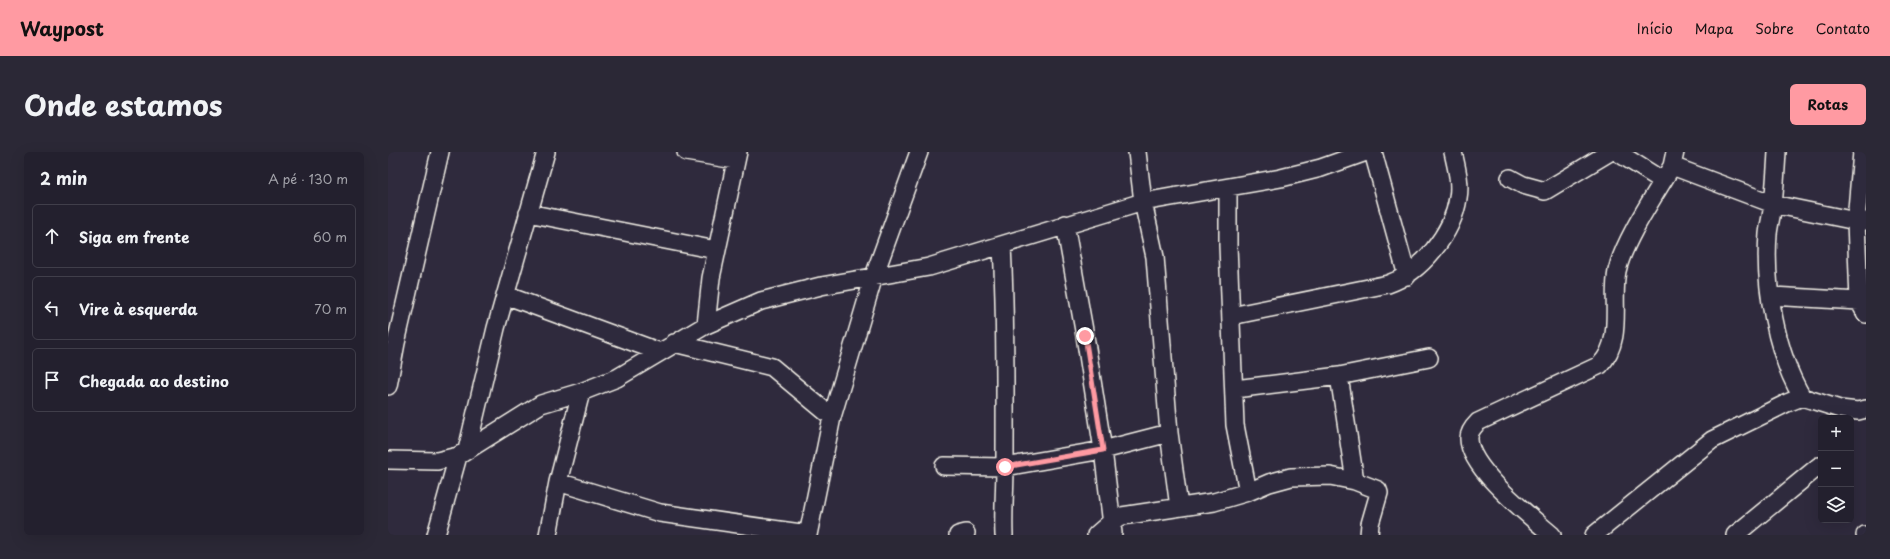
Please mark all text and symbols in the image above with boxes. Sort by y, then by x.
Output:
text: Waypost [20,14,104,42]
text: Início [1637,18,1673,39]
text: Mapa [1695,18,1733,39]
text: Sobre [1755,18,1794,39]
text: Contato [1816,18,1870,39]
text: Onde estamos [24,83,223,126]
button: Rotas [1790,84,1866,125]
text: 2 min [40,165,87,191]
text: A pé · 130 m [268,169,348,188]
icon: ahead [41,225,63,247]
text: Siga em frente [79,225,189,248]
text: 60 m [313,227,347,246]
icon: left [41,297,63,319]
text: Vire à esquerda [79,297,198,320]
text: 70 m [314,299,347,318]
route end [1076,327,1094,345]
icon: arrive [41,369,63,391]
text: Chegada ao destino [79,369,229,392]
map controls [1818,415,1854,523]
button: + [1818,415,1854,451]
button: − [1818,451,1854,487]
route start [996,458,1014,476]
button: layers [1818,487,1854,523]

